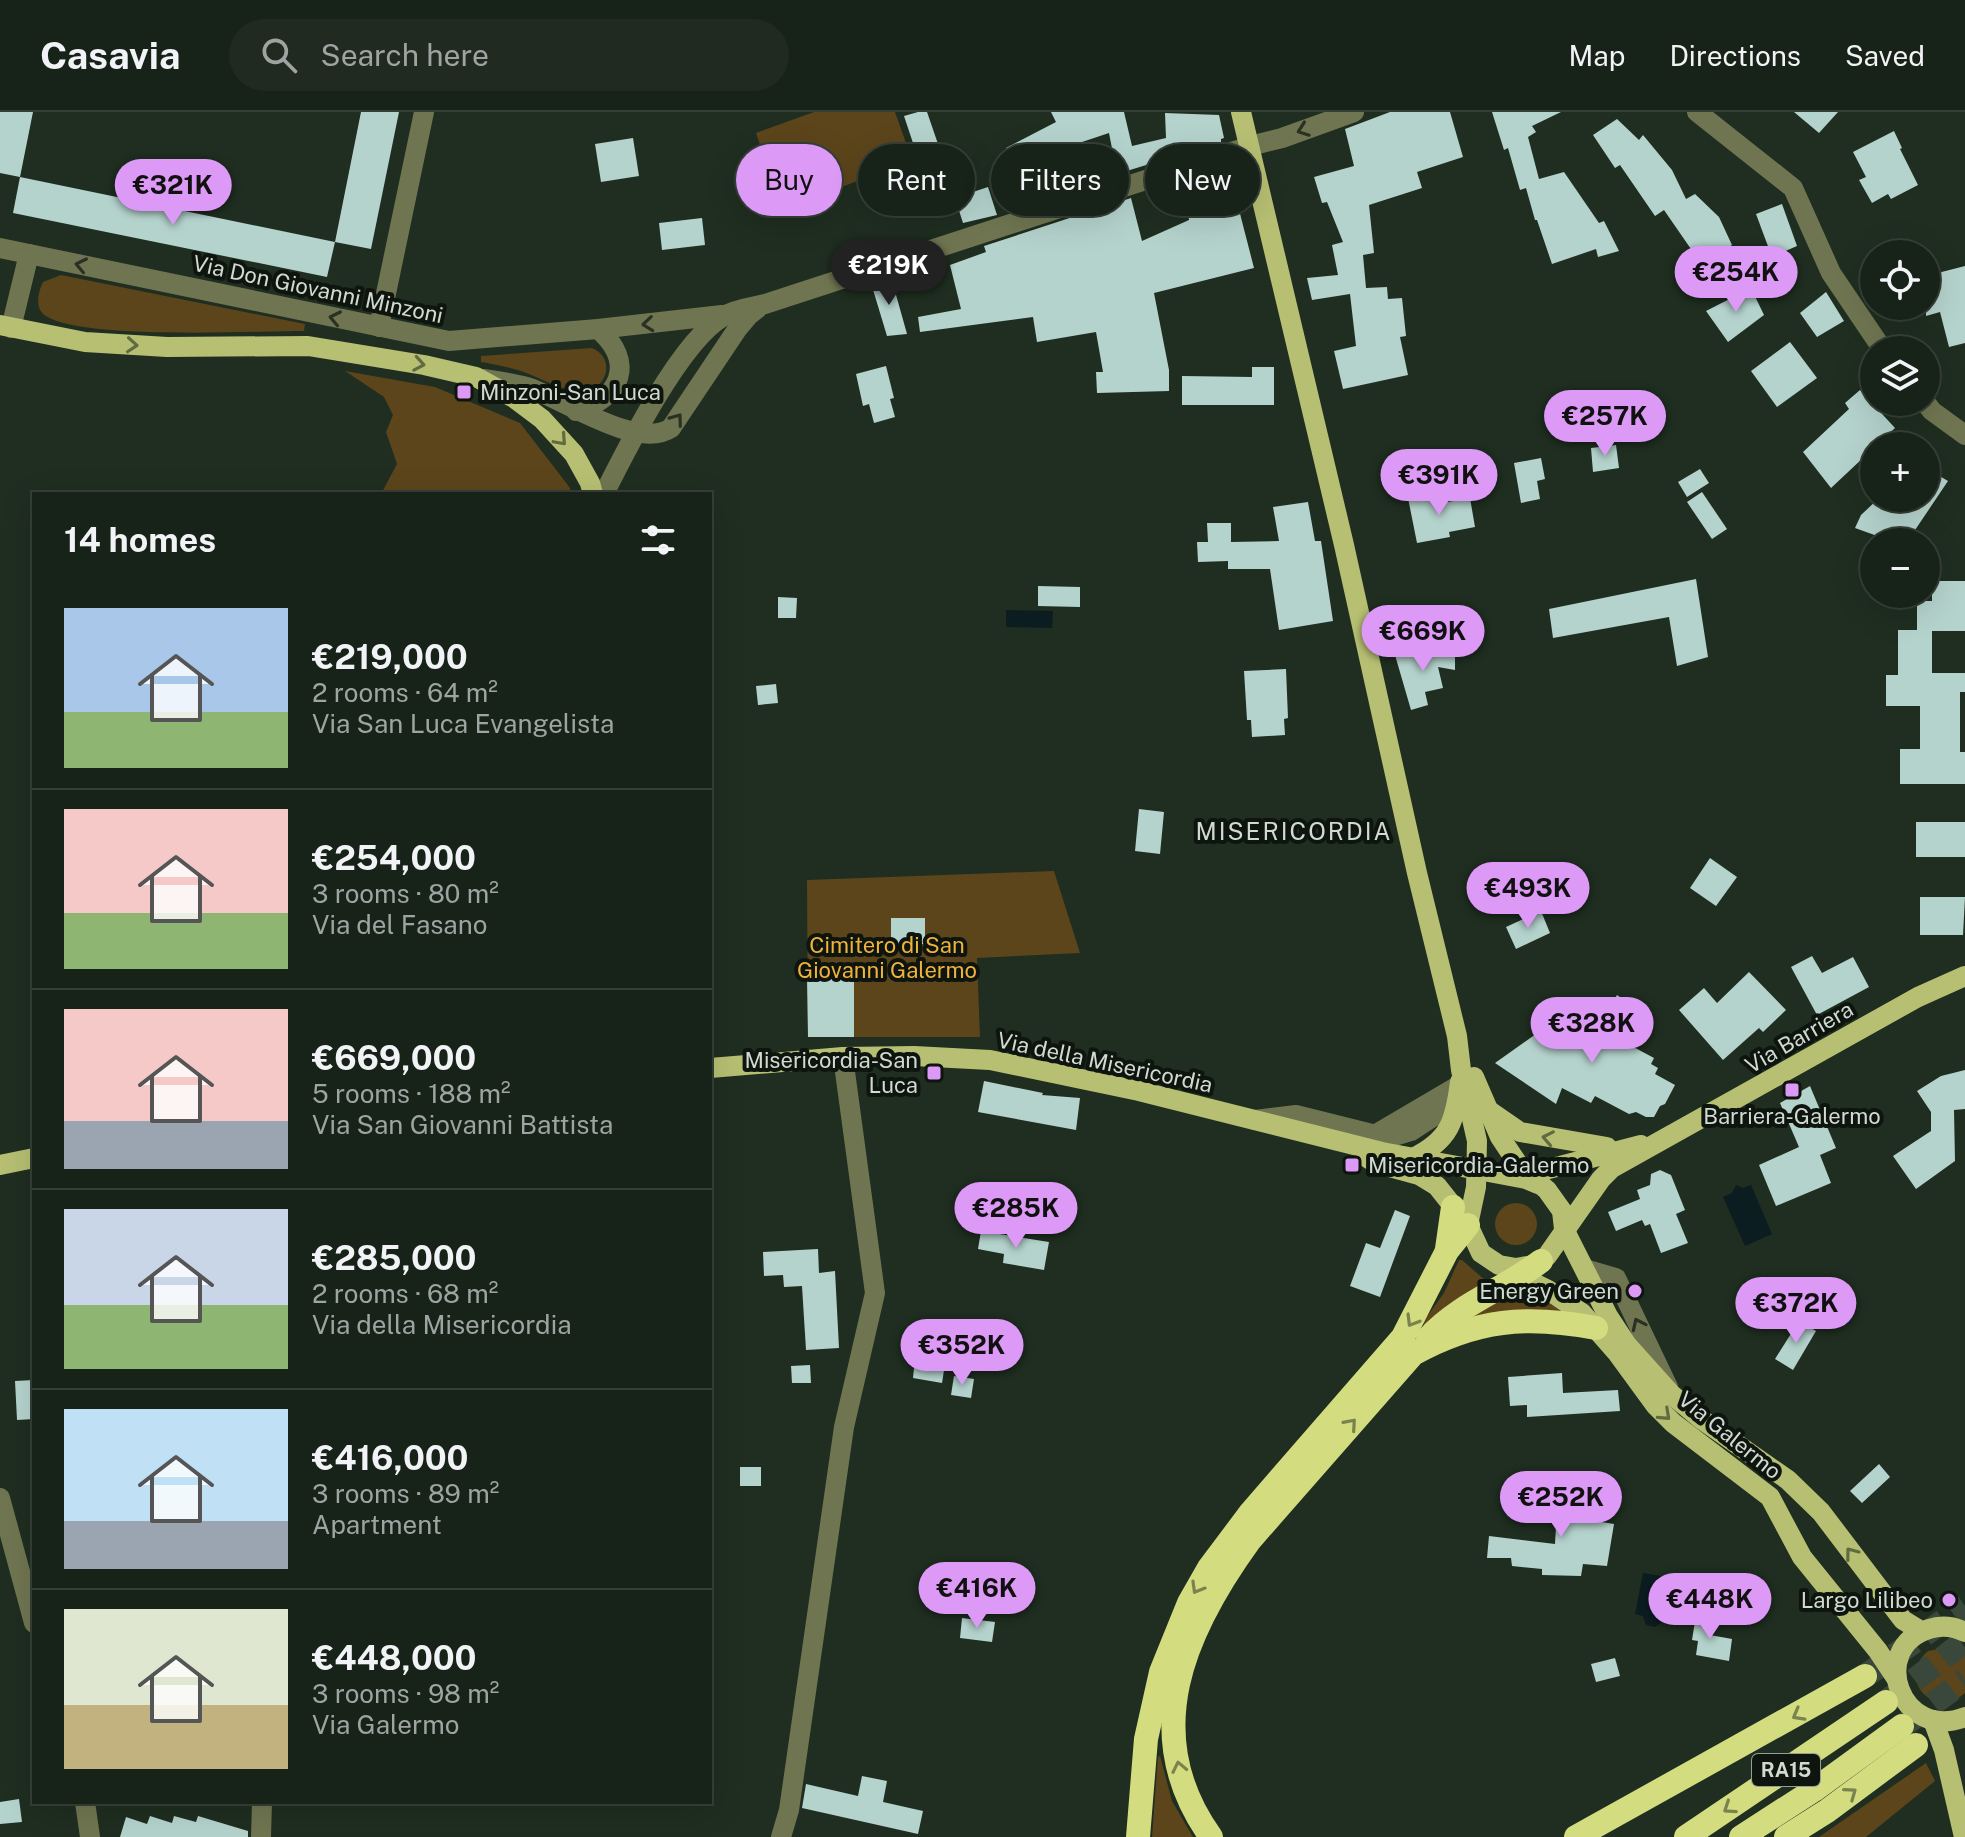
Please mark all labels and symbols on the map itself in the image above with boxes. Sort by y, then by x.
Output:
one-way arrow [1297,121,1311,137]
pin: €321K [117,159,229,227]
pin: €219K [833,239,945,307]
pin: €254K [1680,246,1792,314]
street label: Via Don Giovanni Minzoni [190,250,446,328]
one-way arrow [74,257,88,274]
one-way arrow [329,310,343,327]
one-way arrow [642,315,655,332]
one-way arrow [126,336,139,353]
one-way arrow [412,355,426,372]
place label: Minzoni-San Luca [480,379,661,405]
marker: Minzoni-San Luca [455,383,473,401]
pin: €257K [1549,390,1661,458]
one-way arrow [667,413,682,428]
one-way arrow [551,430,565,445]
pin: €391K [1383,449,1495,517]
pin: €669K [1367,605,1479,673]
district label: MISERICORDIA [1196,817,1392,845]
pin: €493K [1472,862,1584,930]
park label: Cimitero di San Giovanni Galermo [797,932,977,983]
street label: Via Barriera [1740,996,1858,1078]
pin: €328K [1536,997,1648,1065]
street label: Via della Misericordia [995,1026,1215,1098]
place label: Misericordia-San Luca [744,1047,918,1098]
marker: Misericordia-San Luca [925,1064,943,1082]
marker: Barriera-Galermo [1783,1081,1801,1099]
place label: Barriera-Galermo [1703,1103,1881,1129]
one-way arrow [1542,1131,1555,1148]
place label: Misericordia-Galermo [1368,1152,1589,1178]
marker: Misericordia-Galermo [1343,1156,1361,1174]
pin: €285K [960,1182,1072,1250]
pin: €372K [1740,1277,1852,1345]
place label: Energy Green [1479,1278,1619,1304]
marker: Energy Green [1626,1282,1644,1300]
one-way arrow [1406,1312,1422,1327]
one-way arrow [1632,1317,1648,1332]
pin: €352K [906,1319,1018,1387]
street label: Via Galermo [1673,1386,1787,1484]
one-way arrow [1656,1406,1671,1420]
one-way arrow [1341,1418,1356,1433]
pin: €252K [1505,1471,1617,1539]
one-way arrow [1847,1548,1861,1562]
pin: €416K [921,1562,1033,1630]
pin: €448K [1654,1573,1766,1641]
one-way arrow [1191,1580,1207,1594]
place label: Largo Lilibeo [1801,1587,1933,1613]
marker: Largo Lilibeo [1940,1591,1958,1609]
one-way arrow [1792,1705,1806,1721]
road number: RA15 [1752,1754,1820,1786]
one-way arrow [1171,1760,1188,1774]
one-way arrow [1842,1789,1856,1803]
one-way arrow [1723,1799,1737,1814]

